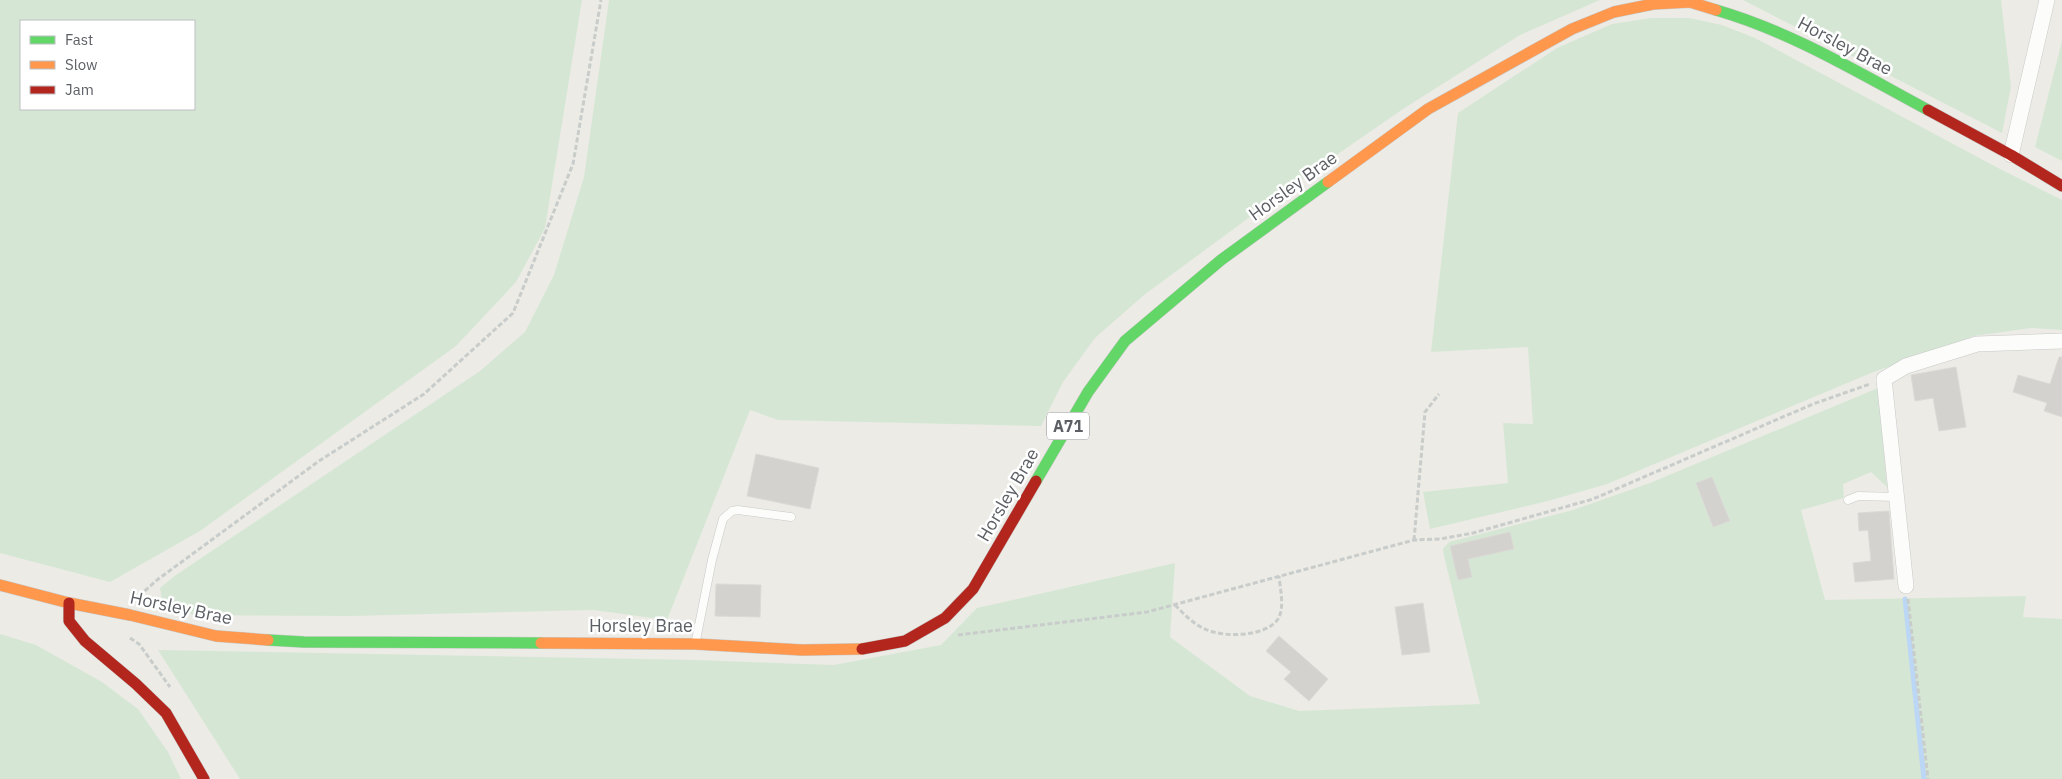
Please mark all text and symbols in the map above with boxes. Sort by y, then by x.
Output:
street label: Horsley Brae [1794,11,1897,80]
legend [20,20,195,110]
text: Fast [65,30,93,49]
text: Slow [65,55,98,74]
text: Jam [65,80,94,99]
street label: Horsley Brae [1244,146,1342,225]
road number: A71 [1047,412,1089,440]
street label: Horsley Brae [972,444,1044,545]
street label: Horsley Brae [128,585,234,630]
street label: Horsley Brae [589,614,693,637]

